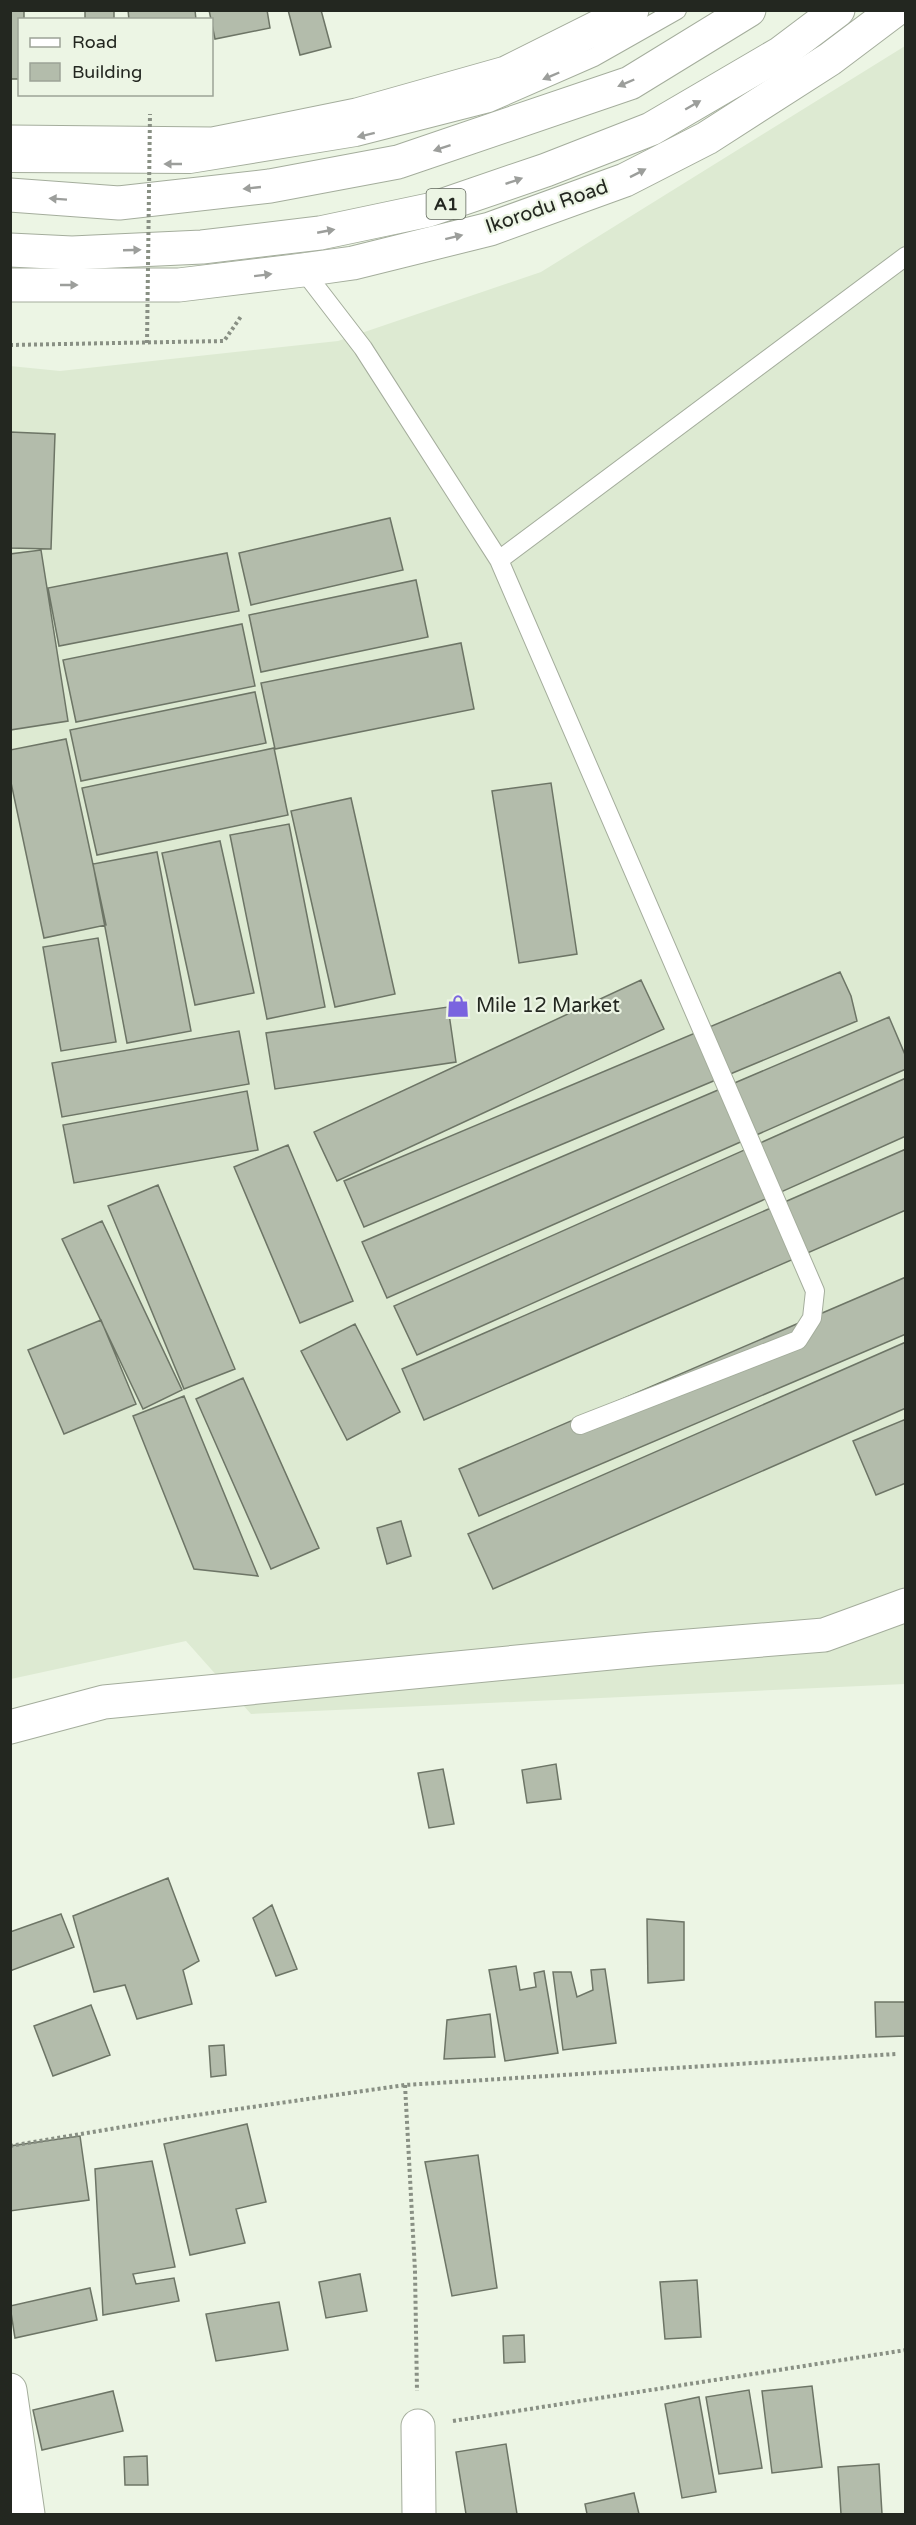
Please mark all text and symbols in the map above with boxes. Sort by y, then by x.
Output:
legend [18,18,213,96]
text: Road [72,31,117,53]
text: Building [72,61,142,83]
one-way arrow [542,72,560,81]
one-way arrow [617,78,635,88]
one-way arrow [685,99,701,110]
one-way arrow [356,130,375,140]
one-way arrow [433,143,451,153]
one-way arrow [164,159,183,169]
one-way arrow [630,169,647,178]
street label: Ikorodu Road [482,175,612,239]
one-way arrow [505,176,523,186]
one-way arrow [242,184,261,193]
road number: A1 [426,189,466,219]
one-way arrow [48,194,67,204]
one-way arrow [316,226,335,235]
one-way arrow [445,232,464,242]
one-way arrow [122,246,141,255]
one-way arrow [254,270,273,280]
one-way arrow [59,280,78,290]
shop icon: Mile 12 Market [445,993,471,1019]
place label: Mile 12 Market [476,994,620,1018]

